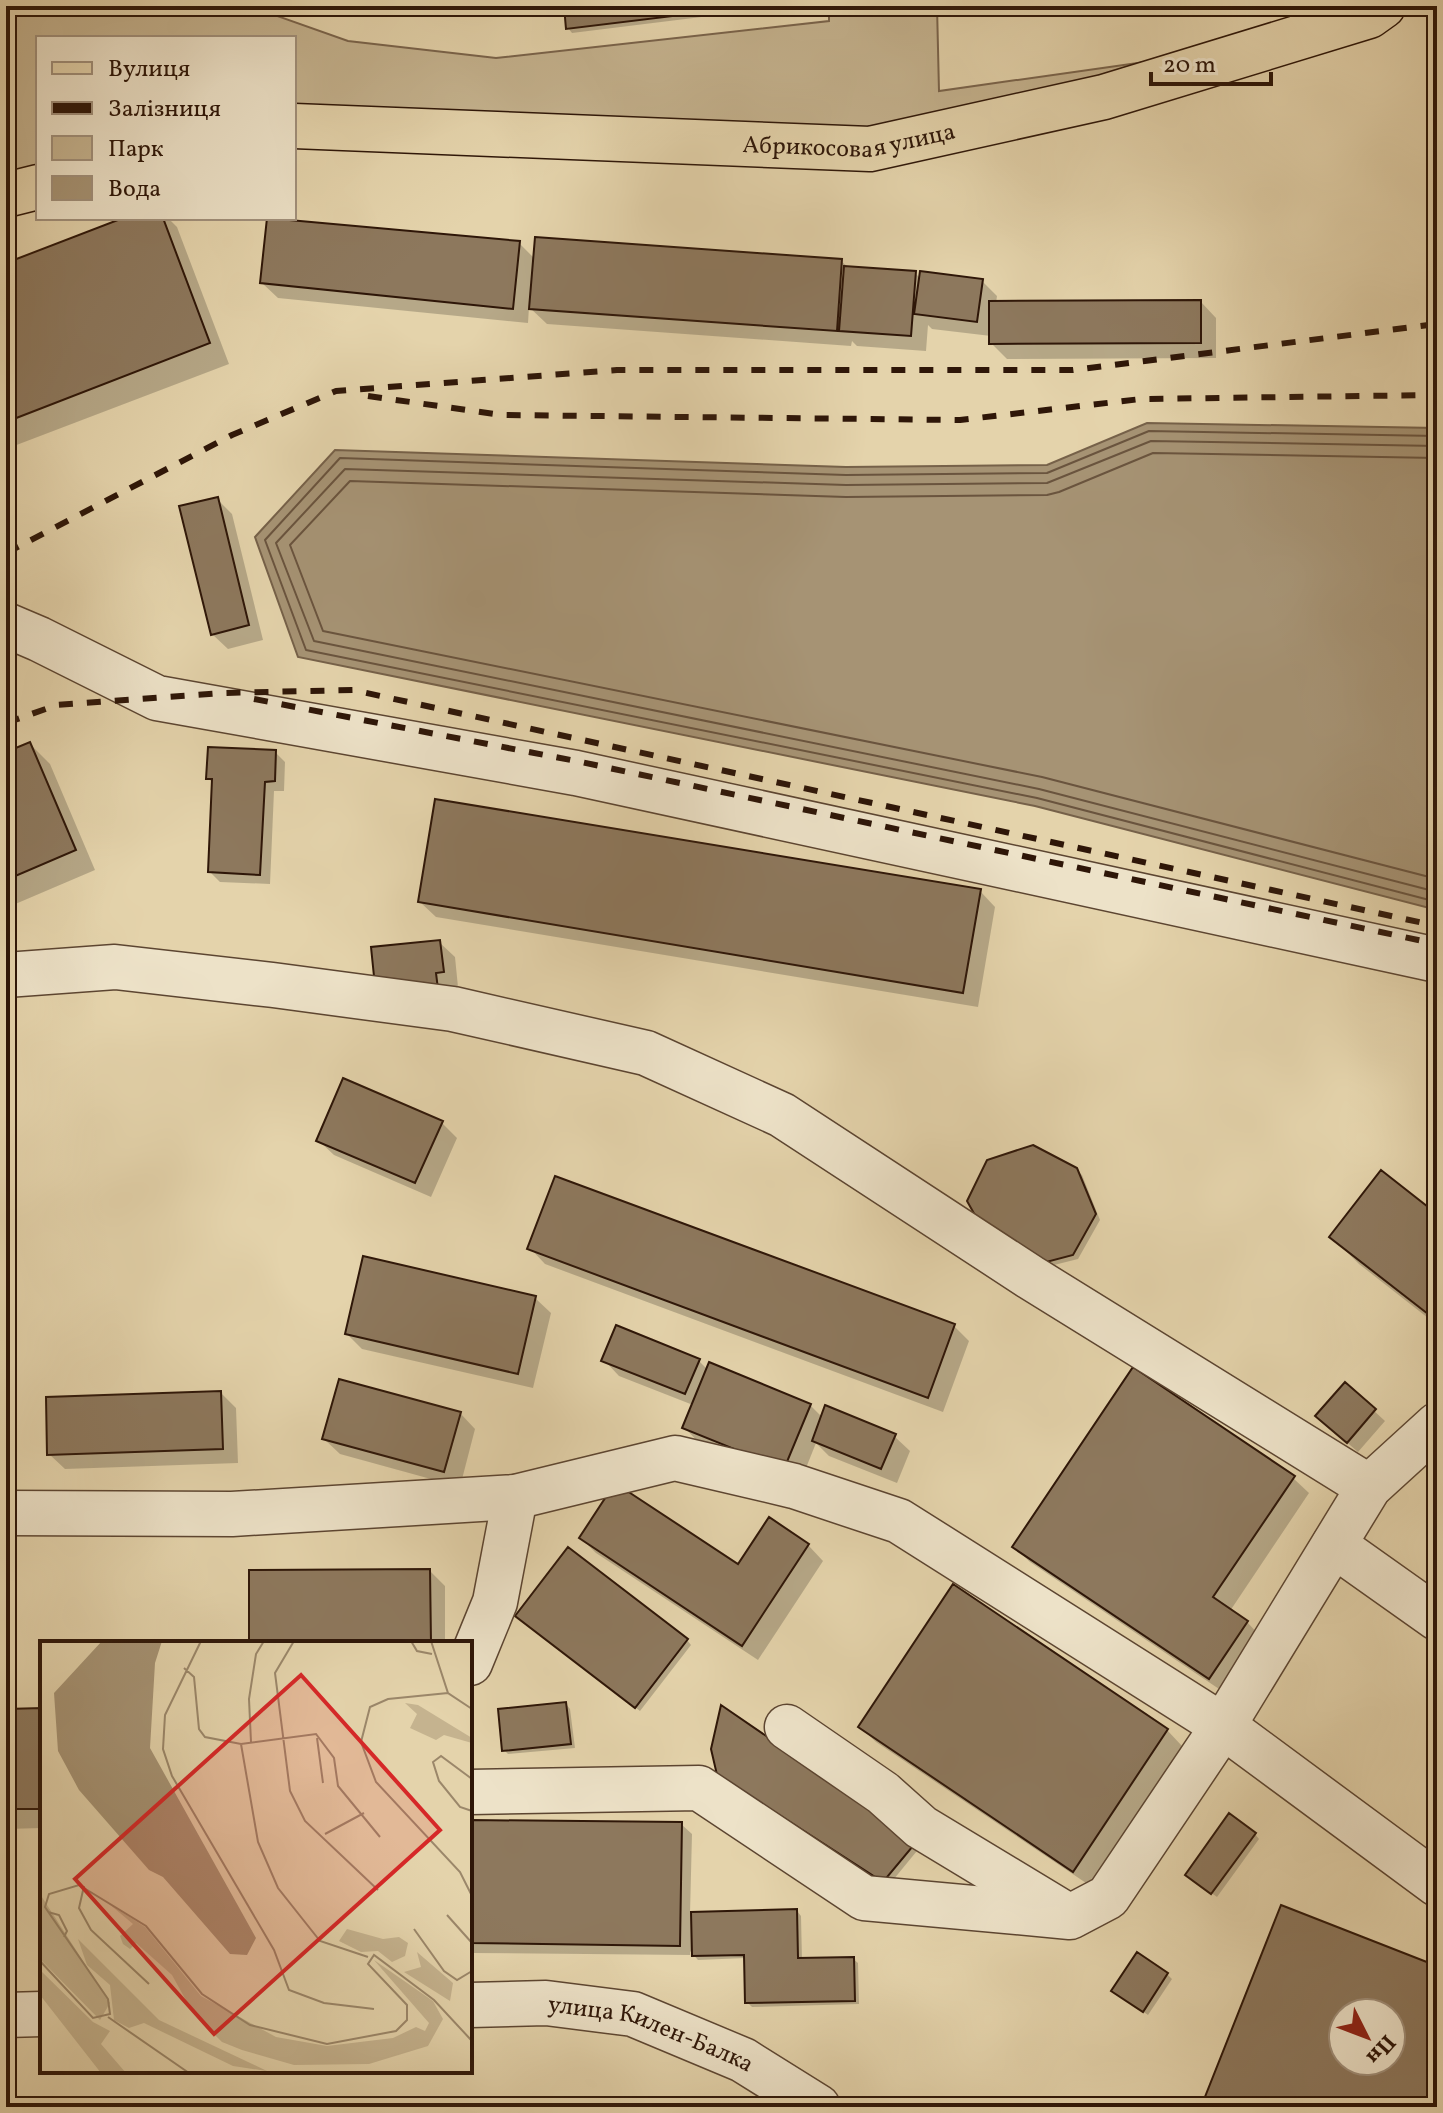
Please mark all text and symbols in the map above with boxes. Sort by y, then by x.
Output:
legend [36,36,296,220]
scale bar [1151,36,1271,86]
text: 20 m [1163,49,1216,83]
text: Вулиця [108,53,190,87]
text: Залізниця [108,93,221,127]
street label: Абрикосовая улица [742,116,959,168]
text: Парк [108,133,164,167]
text: Вода [108,173,161,207]
inset map [40,1641,472,2073]
street label: улица Килен-Балка [546,1988,760,2082]
north arrow [1327,1997,1407,2077]
text: Пн [1358,2027,1402,2071]

